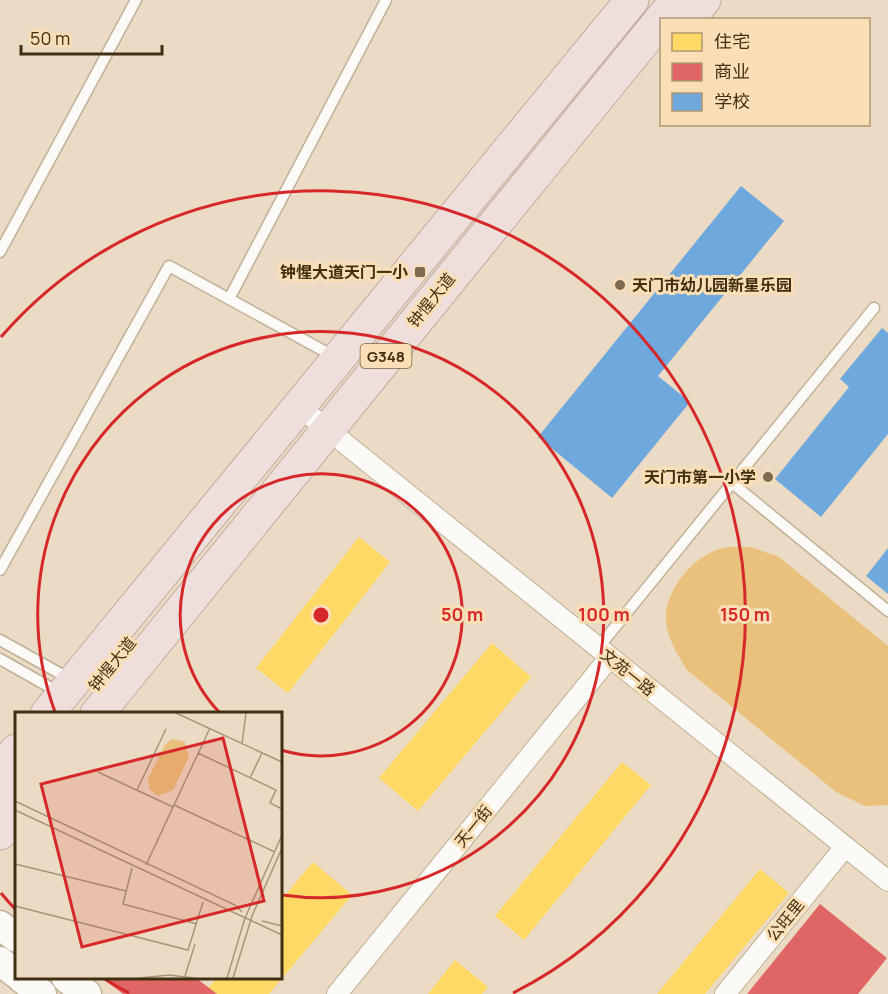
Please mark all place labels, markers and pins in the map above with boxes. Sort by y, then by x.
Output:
place label: 钟惺大道天门一小 [280,261,408,283]
marker: 钟惺大道天门一小 [413,265,427,279]
place label: 天门市幼儿园新星乐园 [632,274,792,296]
marker: 天门市幼儿园新星乐园 [613,278,627,292]
place label: 天门市第一小学 [644,466,756,488]
marker: 天门市第一小学 [761,470,775,484]
centre of rings [311,605,331,625]

